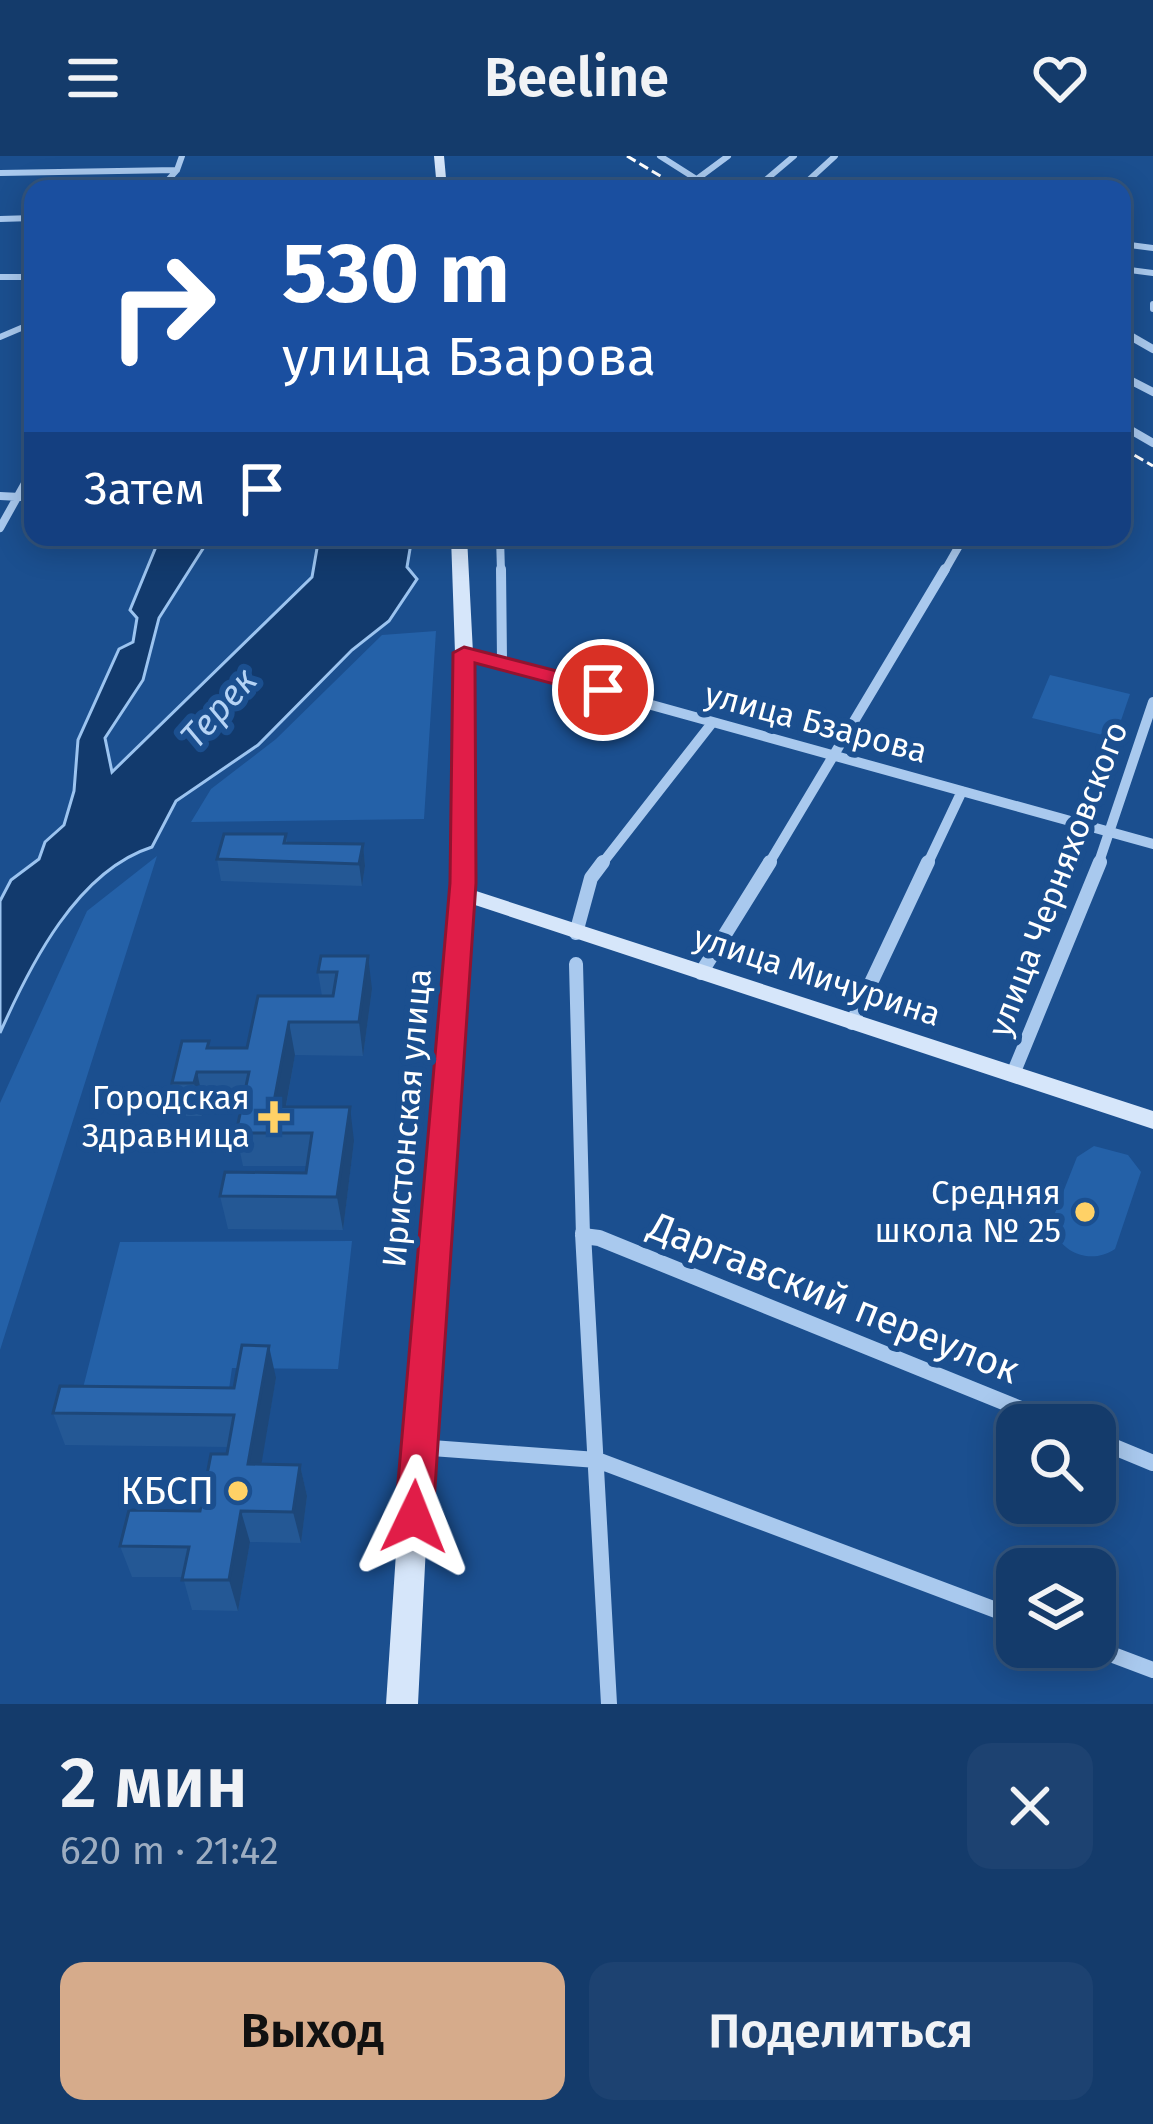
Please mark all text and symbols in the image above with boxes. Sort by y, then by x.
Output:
icon: menu [60,45,126,111]
icon: heart [1027,45,1093,111]
text: Beeline [484,46,669,110]
text: 530 m [282,223,510,324]
icon: right [84,228,240,384]
text: улица Бзарова [282,325,656,389]
icon: arrive [229,456,295,522]
text: Затем [84,462,205,516]
pin [552,639,654,741]
icon: arrive [570,657,636,723]
water label: Терек [171,658,267,758]
street label: улица Бзарова [700,674,932,772]
street label: улица Черняховского [979,716,1137,1042]
street label: улица Мичурина [688,917,946,1035]
street label: Иристонская улица [374,967,440,1269]
place label: Городская Здравница [82,1078,250,1156]
marker: Городская Здравница [261,1104,287,1130]
place label: Средняя школа № 25 [875,1173,1061,1251]
marker: Средняя школа № 25 [1072,1199,1098,1225]
street label: Даргавский переулок [641,1202,1026,1393]
map controls [996,1404,1116,1668]
button: search [996,1404,1116,1524]
position arrow [351,1454,477,1580]
place label: КБСП [120,1468,214,1514]
marker: КБСП [225,1478,251,1504]
button: layers [996,1548,1116,1668]
text: 2 мин [60,1740,248,1826]
button: close [967,1743,1093,1869]
text: 620 m · 21:42 [60,1828,279,1874]
button: Выход [60,1962,565,2100]
button: Поделиться [589,1962,1093,2100]

